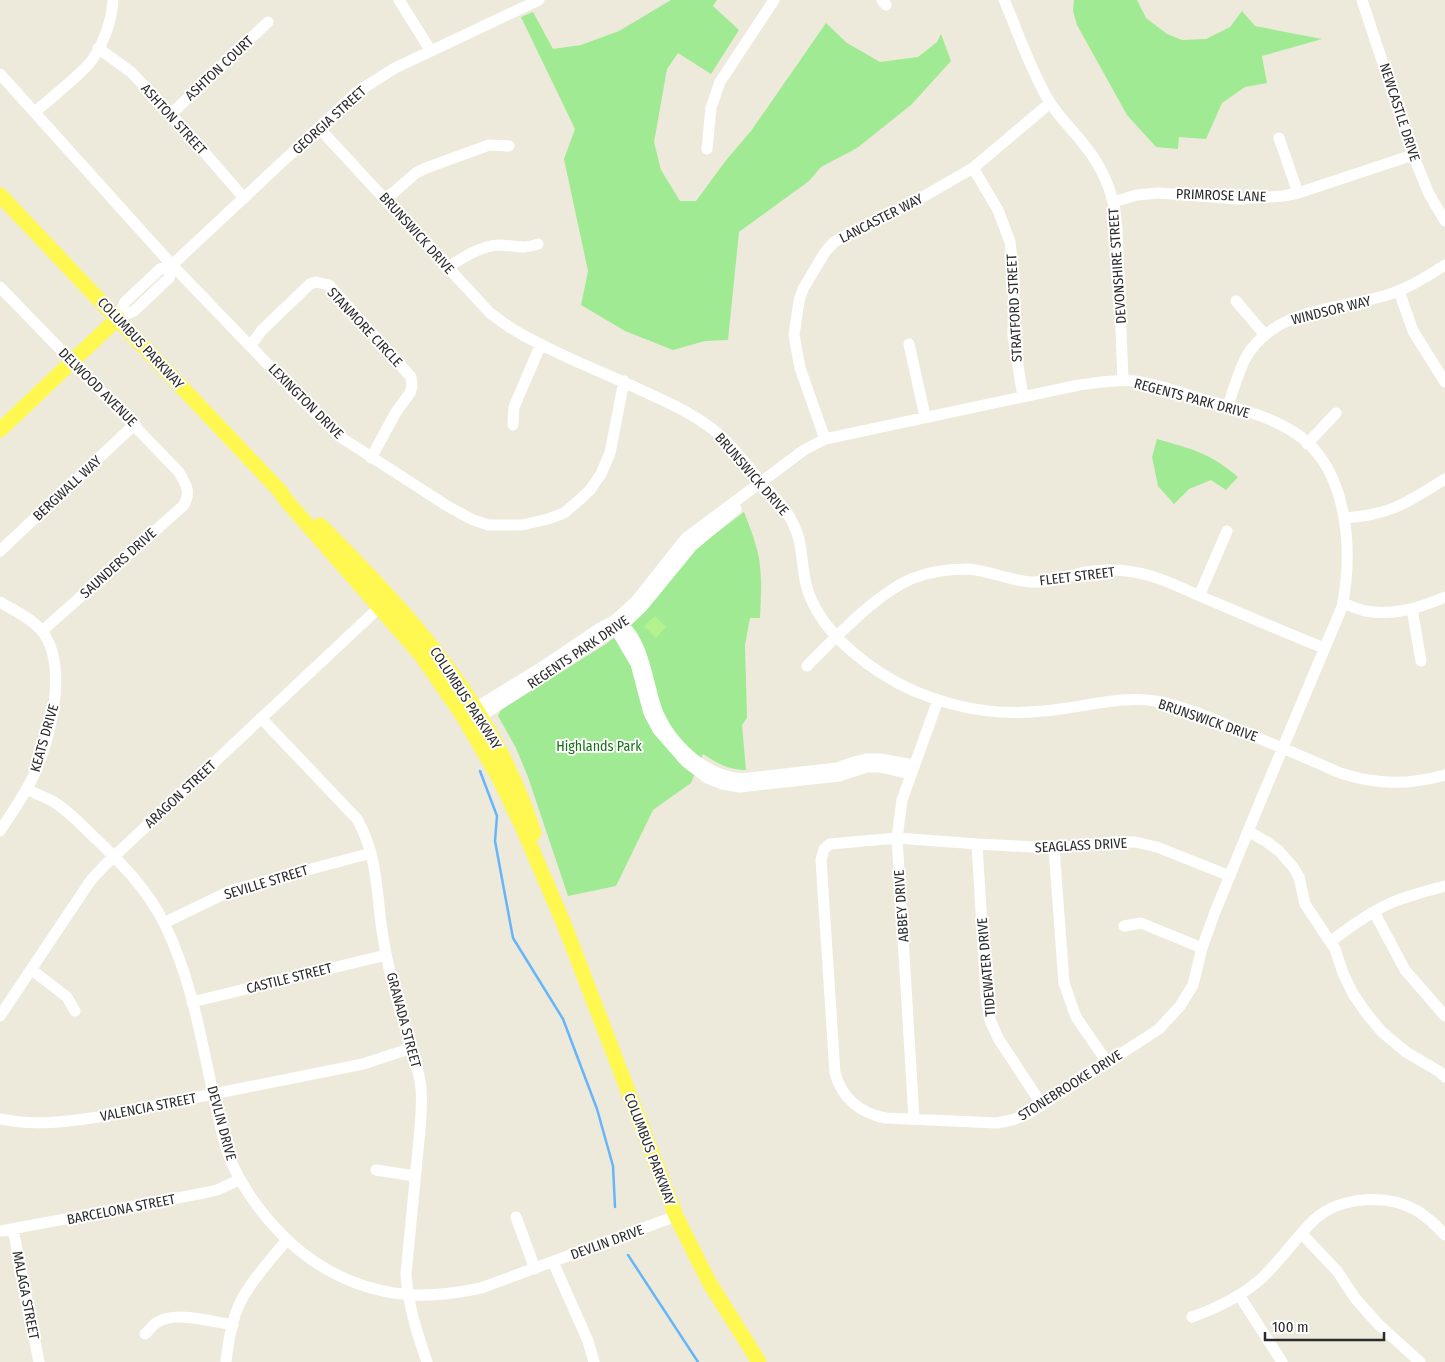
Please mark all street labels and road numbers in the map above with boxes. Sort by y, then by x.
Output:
street label: ASHTON COURT [182,32,257,104]
street label: NEWCASTLE DRIVE [1376,61,1424,164]
street label: ASHTON STREET [137,80,210,159]
street label: GEORGIA STREET [289,82,370,158]
street label: PRIMROSE LANE [1176,185,1267,206]
street label: BRUNSWICK DRIVE [376,189,458,278]
street label: LANCASTER WAY [837,190,926,247]
street label: DEVONSHIRE STREET [1105,207,1130,324]
street label: STRATFORD STREET [1003,253,1026,362]
street label: STANMORE CIRCLE [323,284,406,371]
street label: WINDSOR WAY [1289,292,1373,329]
street label: COLUMBUS PARKWAY [94,294,187,393]
street label: DELWOOD AVENUE [55,345,141,430]
street label: LEXINGTON DRIVE [265,360,347,443]
street label: REGENTS PARK DRIVE [1132,375,1252,422]
street label: BRUNSWICK DRIVE [711,430,792,519]
street label: BERGWALL WAY [30,452,105,524]
street label: SAUNDERS DRIVE [77,525,160,602]
street label: FLEET STREET [1039,563,1116,590]
street label: REGENTS PARK DRIVE [524,612,633,693]
street label: COLUMBUS PARKWAY [426,644,505,753]
street label: BRUNSWICK DRIVE [1156,696,1260,746]
street label: KEATS DRIVE [27,702,62,774]
street label: ARAGON STREET [141,757,220,832]
street label: SEAGLASS DRIVE [1034,835,1128,856]
street label: SEVILLE STREET [222,861,311,903]
street label: ABBEY DRIVE [890,869,913,943]
street label: TIDEWATER DRIVE [974,916,999,1017]
street label: CASTILE STREET [245,960,334,997]
street label: GRANADA STREET [383,971,425,1070]
street label: STONEBROOKE DRIVE [1015,1046,1126,1124]
street label: DEVLIN DRIVE [203,1084,240,1163]
street label: VALENCIA STREET [99,1090,198,1125]
street label: COLUMBUS PARKWAY [620,1091,679,1208]
street label: BARCELONA STREET [65,1191,177,1228]
street label: DEVLIN DRIVE [568,1221,646,1264]
street label: MALAGA STREET [9,1249,43,1341]

